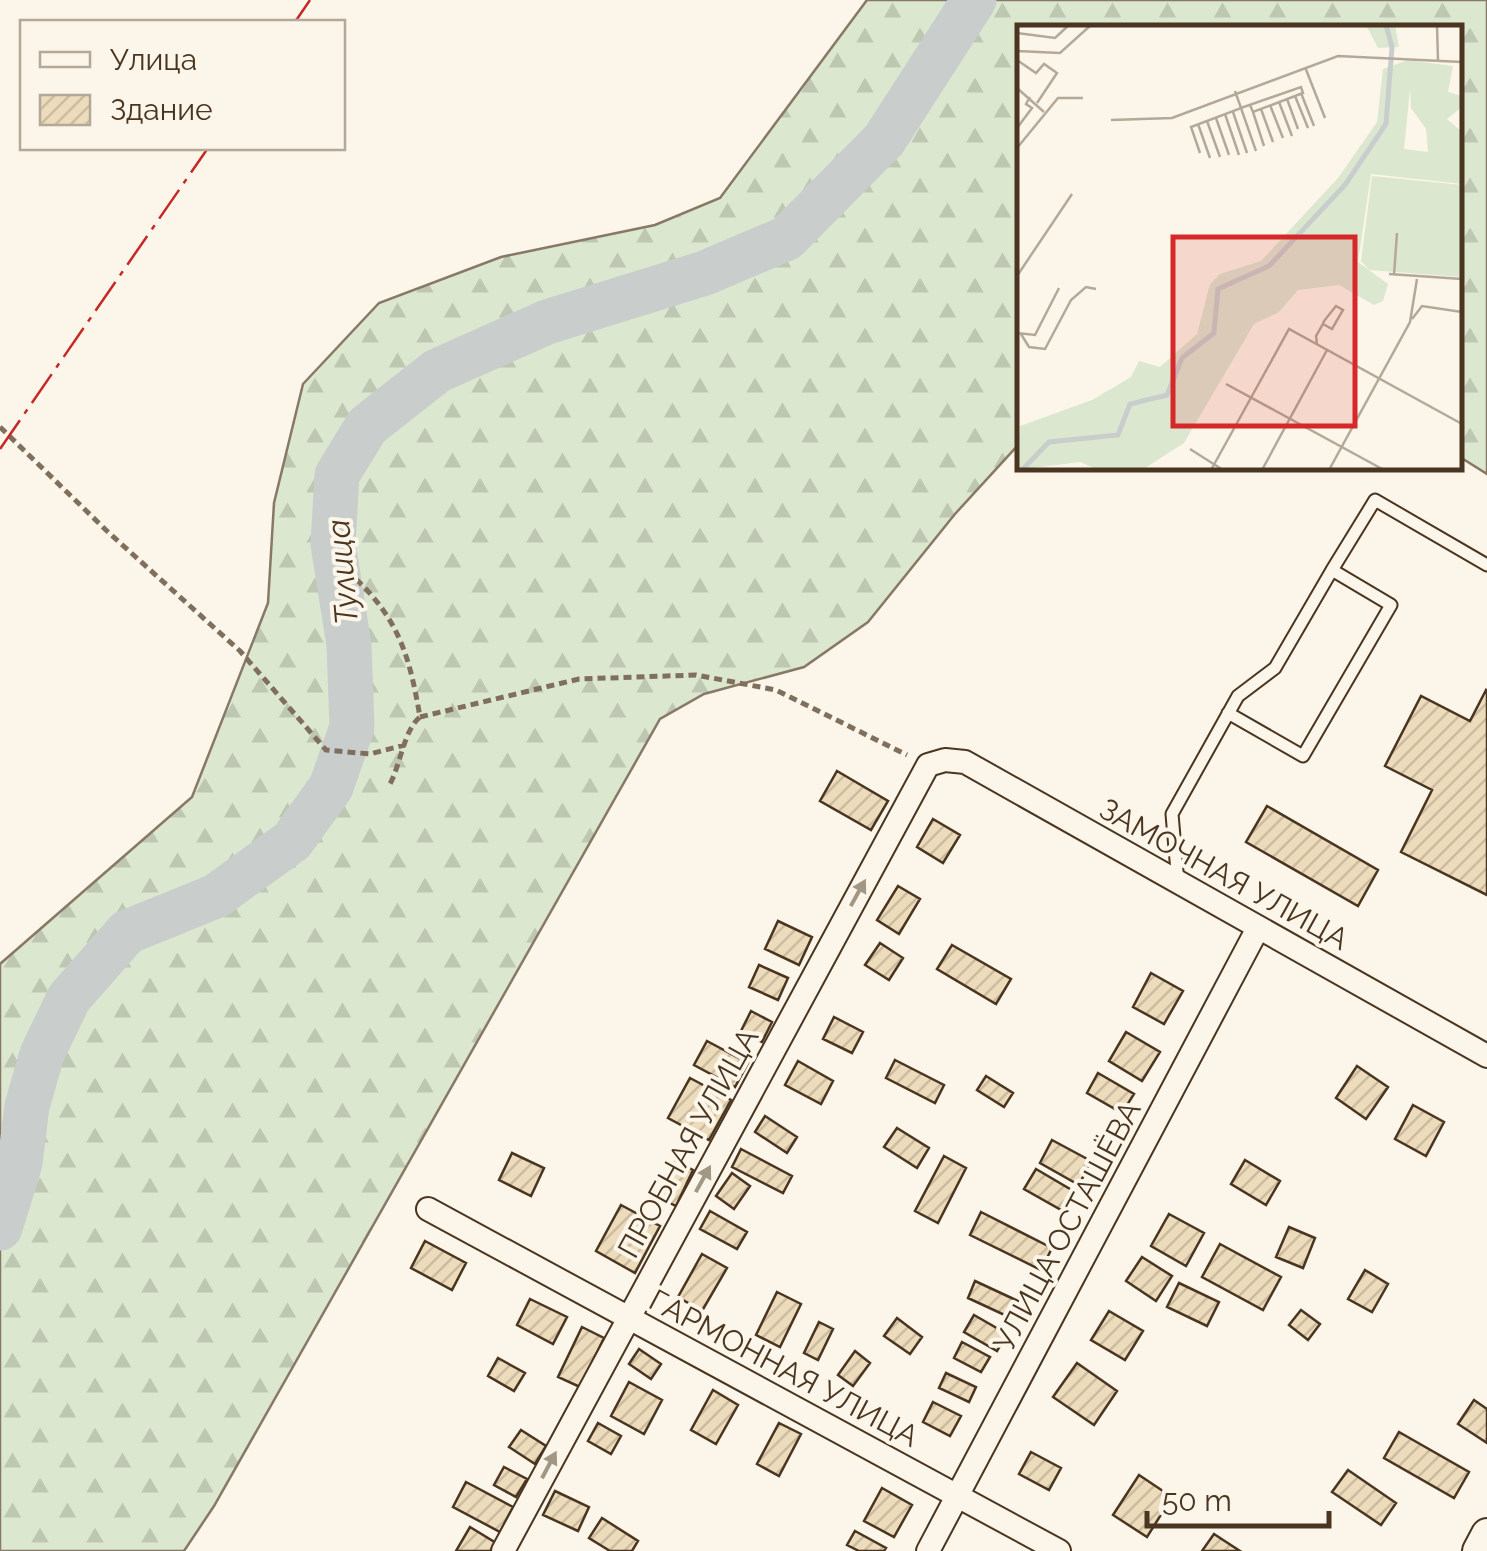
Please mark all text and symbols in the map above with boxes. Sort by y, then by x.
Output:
legend [20,20,345,150]
inset map [1017,25,1462,470]
text: Улица [110,42,197,77]
text: Здание [110,92,213,127]
water label: Тулица [319,518,365,626]
street label: ЗАМОЧНАЯ УЛИЦА [1094,791,1354,957]
one-way arrow [850,879,867,908]
street label: ПРОБНАЯ УЛИЦА [610,1022,766,1264]
street label: УЛИЦА ОСТАШЁВА [986,1095,1148,1357]
one-way arrow [694,1164,711,1193]
street label: ГАРМОННАЯ УЛИЦА [643,1282,925,1454]
one-way arrow [540,1450,557,1479]
scale bar [1147,1466,1330,1528]
text: 50 m [1162,1483,1232,1518]

